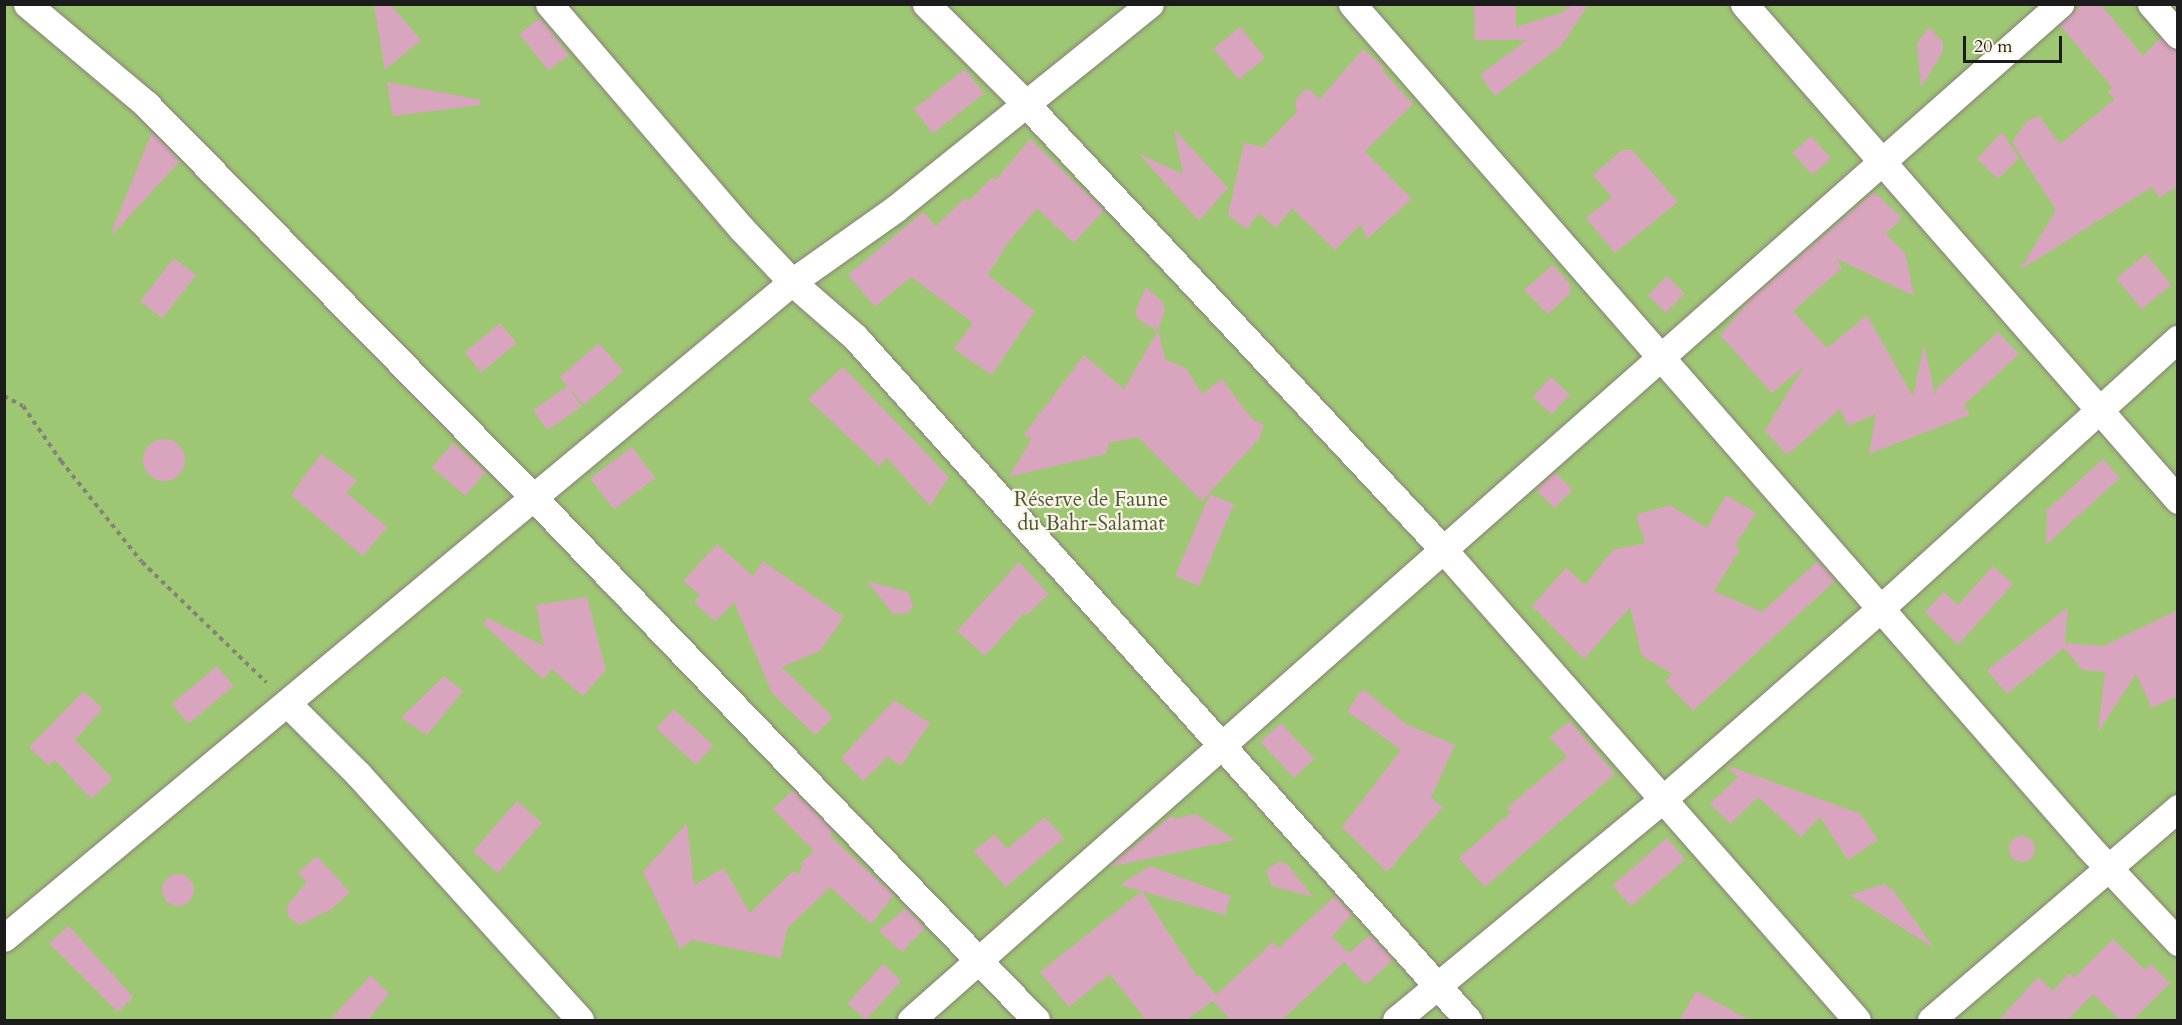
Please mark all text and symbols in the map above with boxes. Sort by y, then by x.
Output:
scale bar [1966,24,2065,62]
text: 20 m [1974,34,2013,59]
park label: Réserve de Faune du Bahr-Salamat [1014,487,1168,537]

